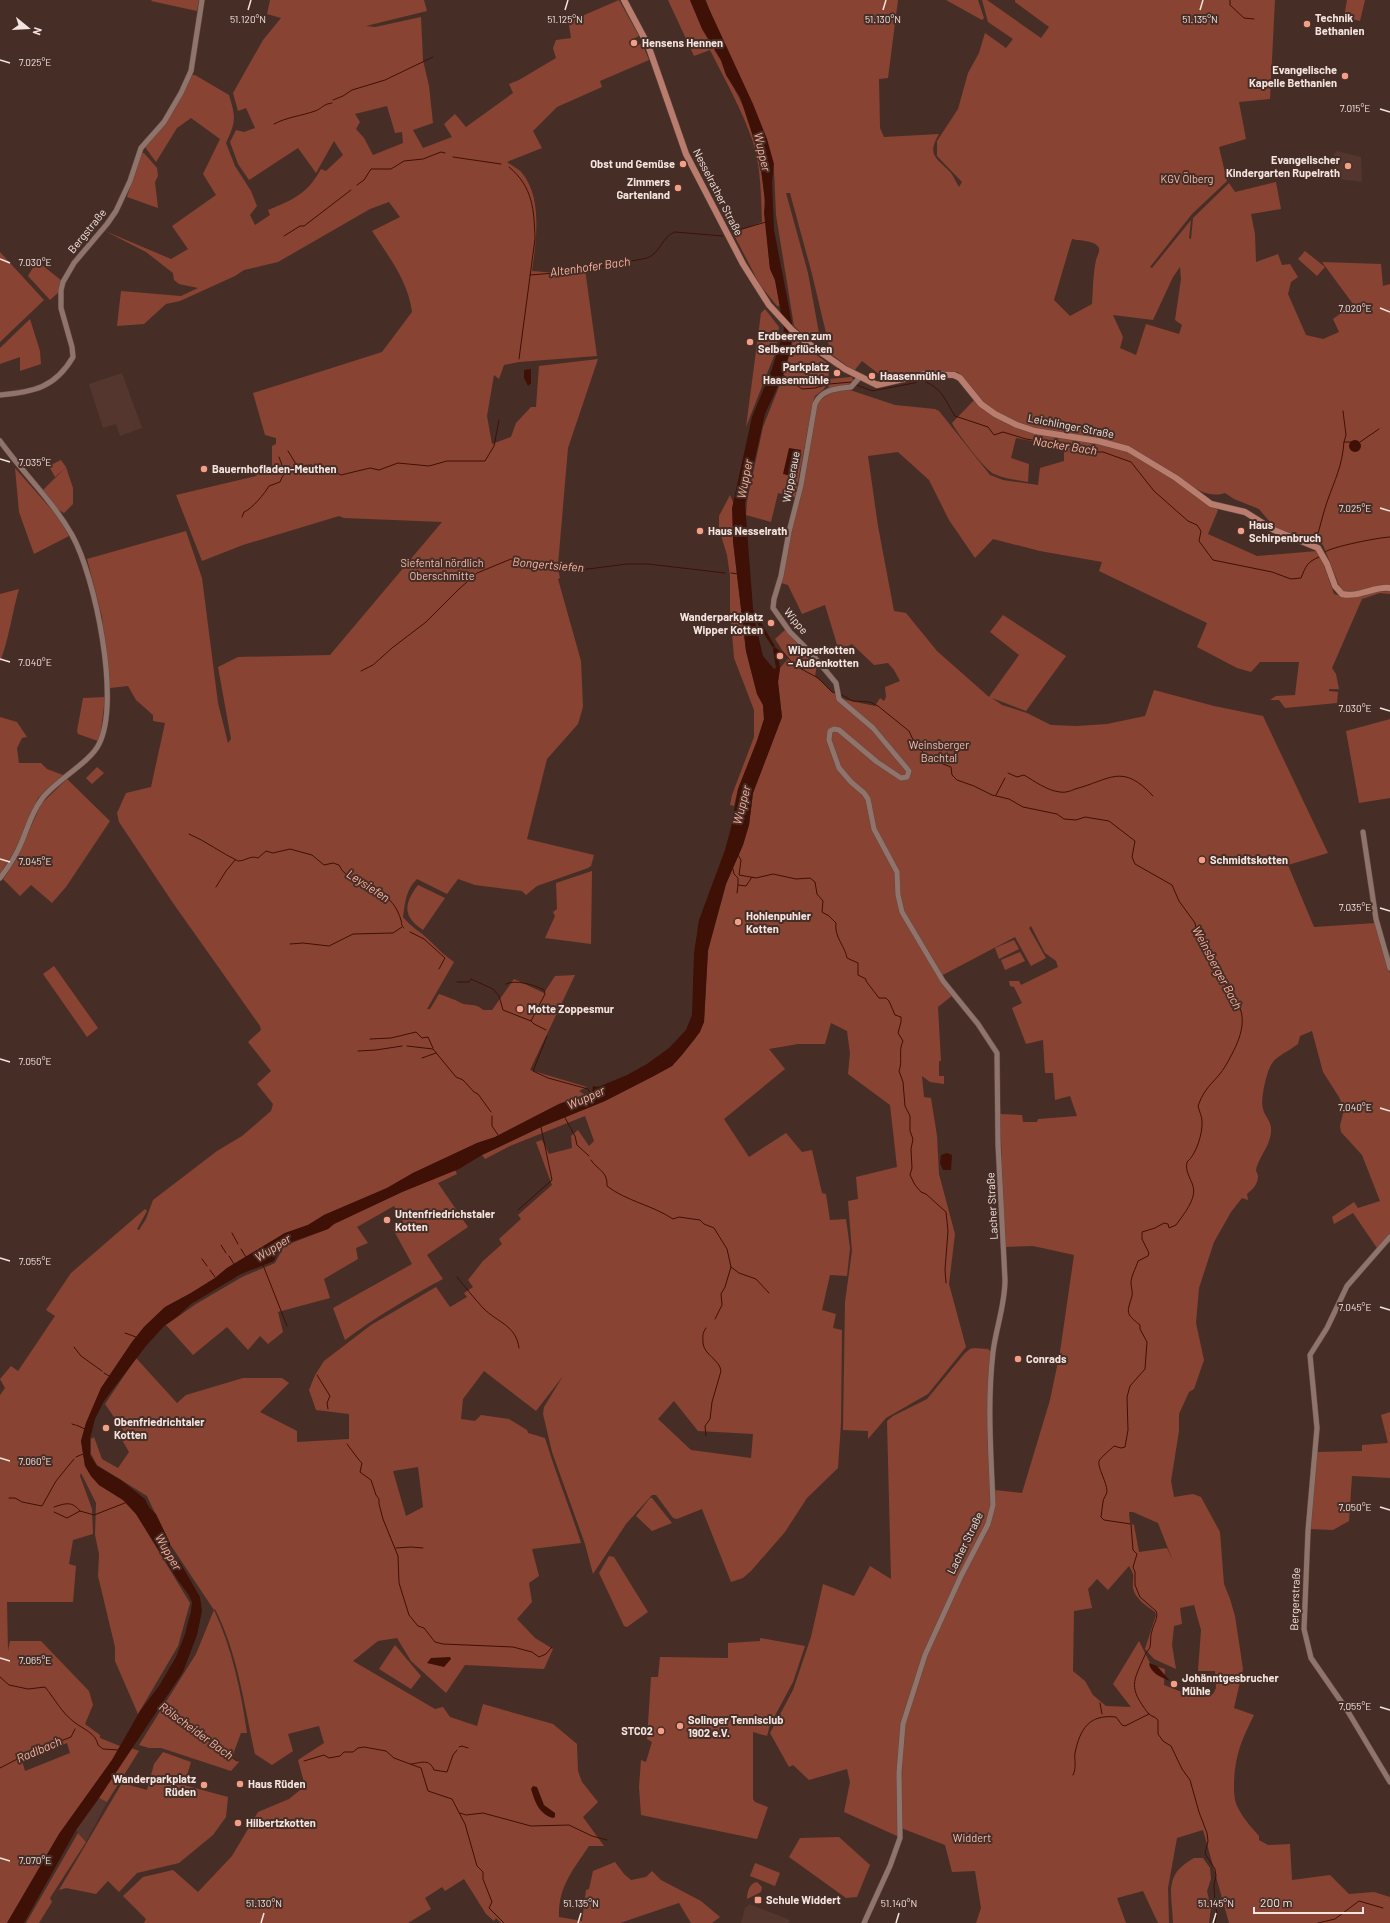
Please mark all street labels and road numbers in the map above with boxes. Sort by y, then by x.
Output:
street label: Nesselrather Straße [691,146,746,237]
street label: Bergstraße [65,206,109,255]
street label: Leichlinger Straße [1027,411,1116,440]
street label: Wipperaue [779,450,802,504]
street label: Wippe [782,605,811,637]
street label: Lacher Straße [983,1172,1000,1240]
street label: Lacher Straße [944,1509,985,1576]
street label: Bergerstraße [1287,1567,1302,1631]

